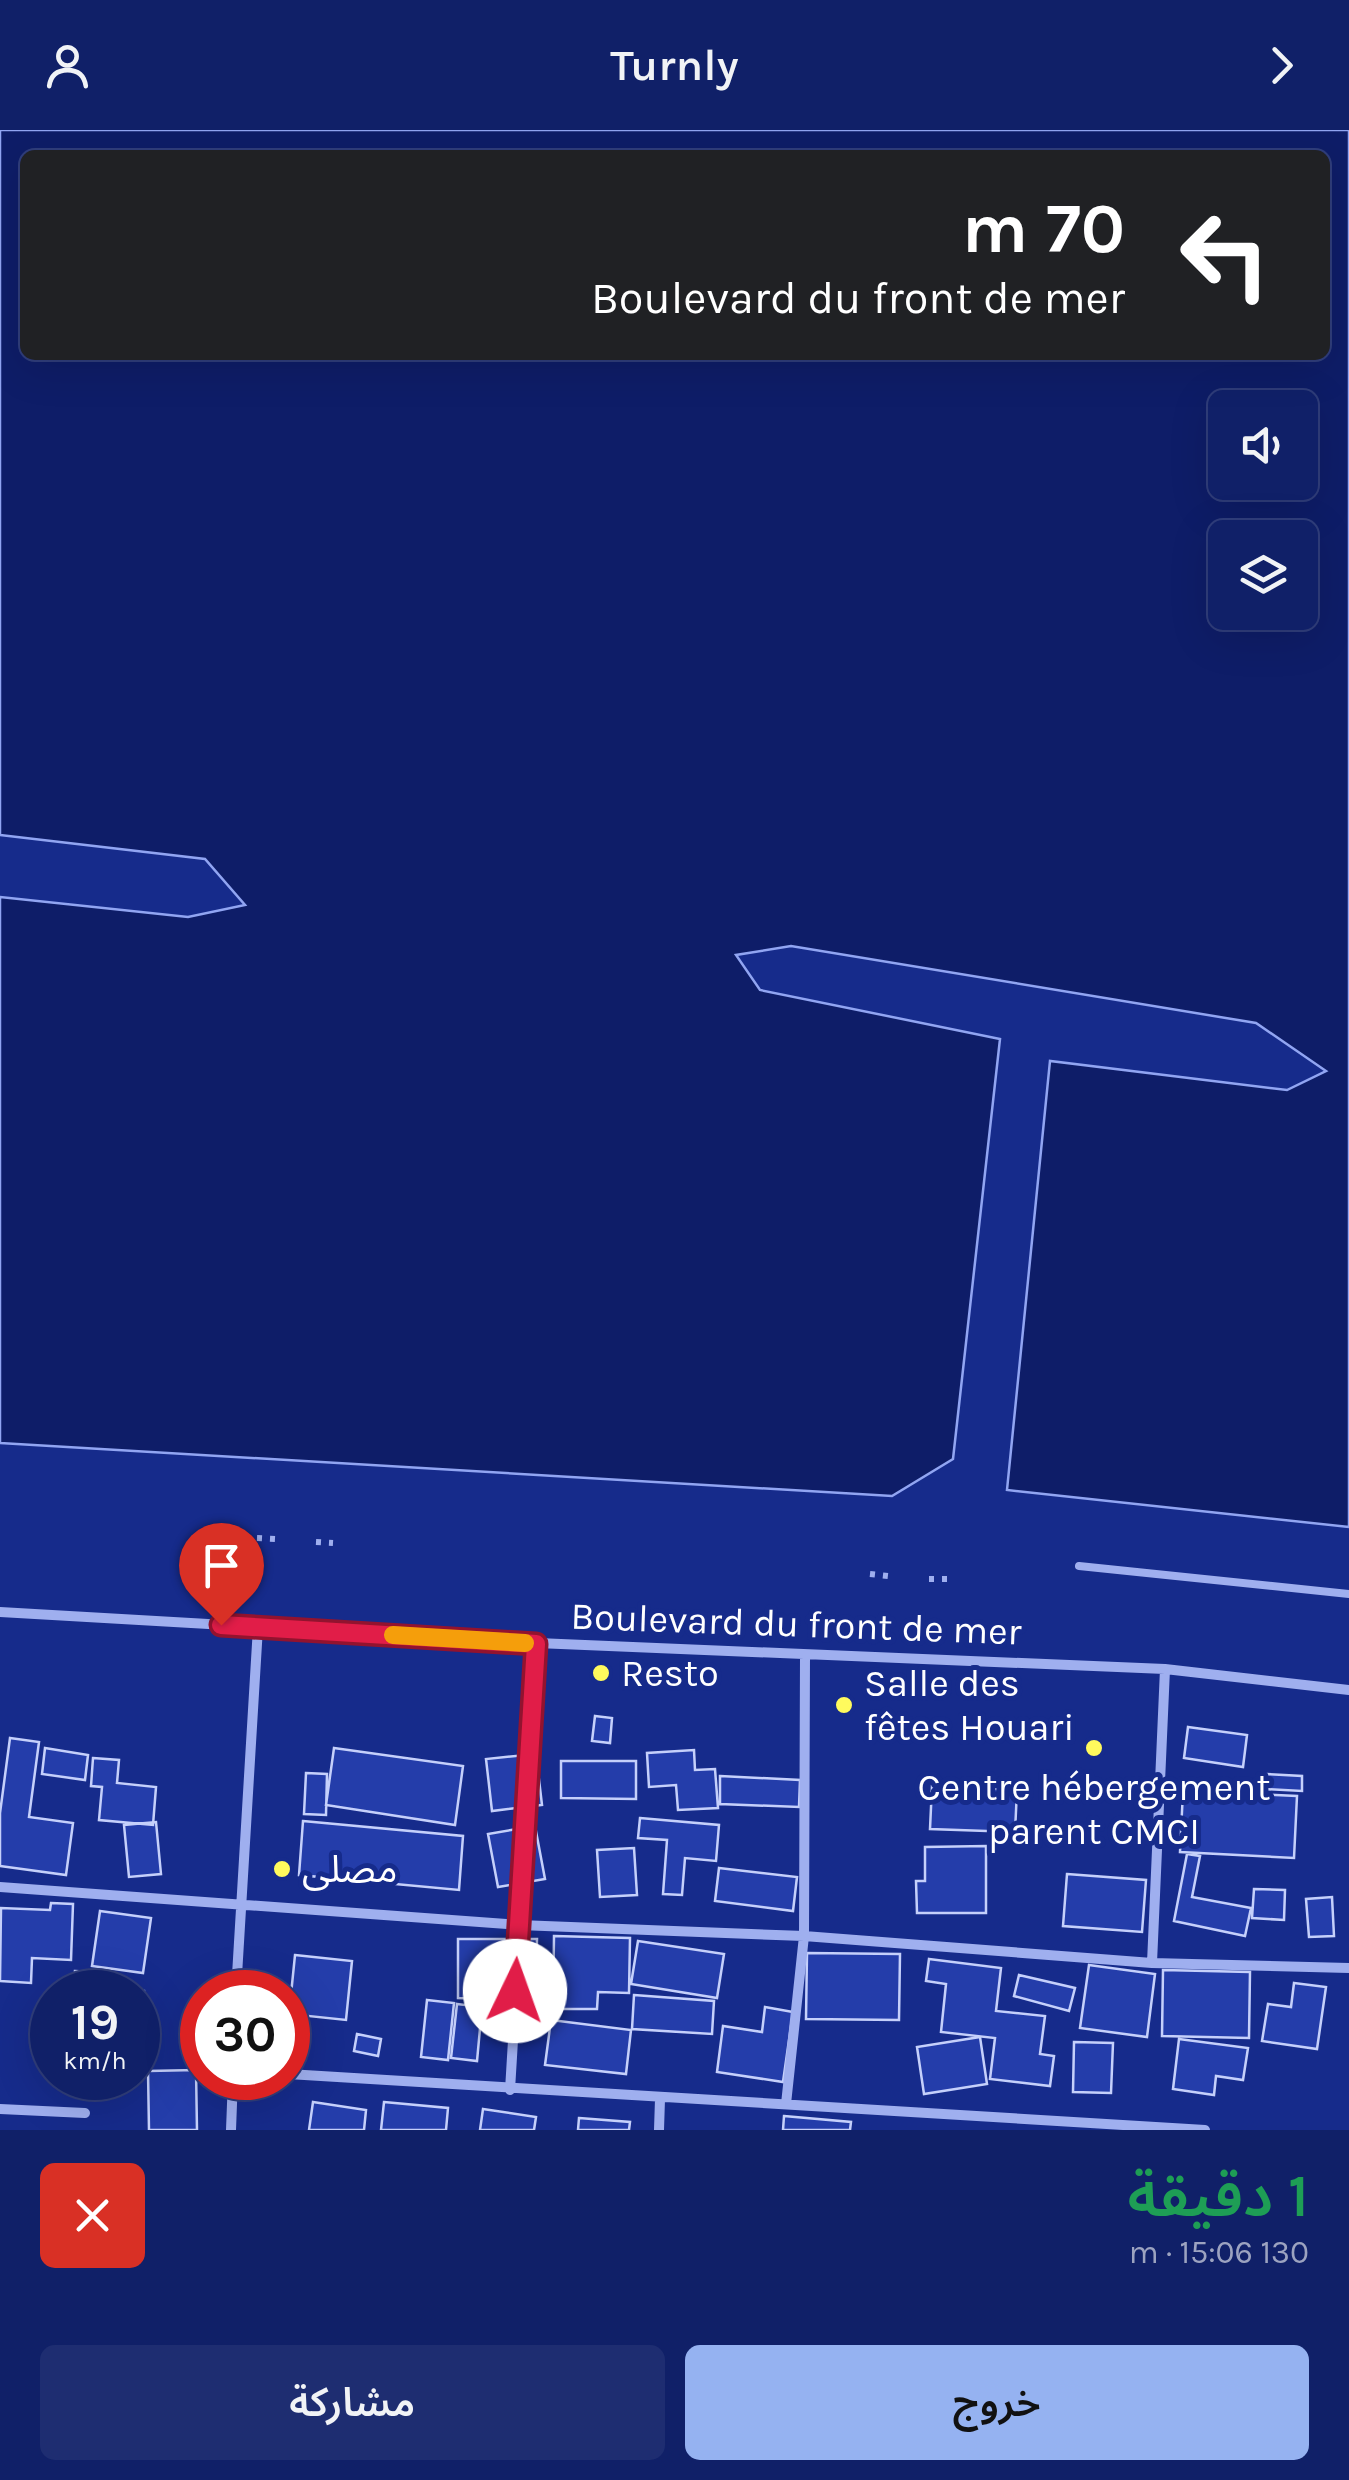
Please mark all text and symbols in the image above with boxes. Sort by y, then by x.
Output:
icon: person [40,38,95,93]
icon: forward [1254,38,1309,93]
text: Turnly [610,39,739,91]
text: 70 m [962,188,1125,270]
icon: left [1160,190,1290,320]
text: Boulevard du front de mer [591,272,1125,324]
map controls [1208,390,1318,630]
button: sound [1208,390,1318,500]
button: layers [1208,520,1318,630]
pin [179,1523,264,1626]
icon: arrive [194,1538,249,1593]
street label: Boulevard du front de mer [570,1594,1022,1654]
place label: Resto [621,1651,719,1696]
place label: Salle des fêtes Houari [864,1661,1074,1750]
marker: Resto [590,1662,612,1684]
marker: Salle des fêtes Houari [833,1694,855,1716]
marker: Centre hébergement parent CMCI [1083,1737,1105,1759]
place label: Centre hébergement parent CMCI [917,1765,1271,1854]
place label: مصلى [302,1847,397,1892]
marker: مصلى [271,1858,293,1880]
position arrow [463,1939,567,2043]
speed limit sign: 30 [180,1970,310,2100]
text: 19 [71,1993,119,2052]
text: km/h [63,2046,127,2075]
text: 1 دقيقة [1128,2161,1309,2231]
button: close [40,2163,145,2268]
text: 130 m · 15:06 [1129,2234,1309,2271]
button: مشاركة [40,2345,665,2460]
button: خروج [685,2345,1309,2460]

